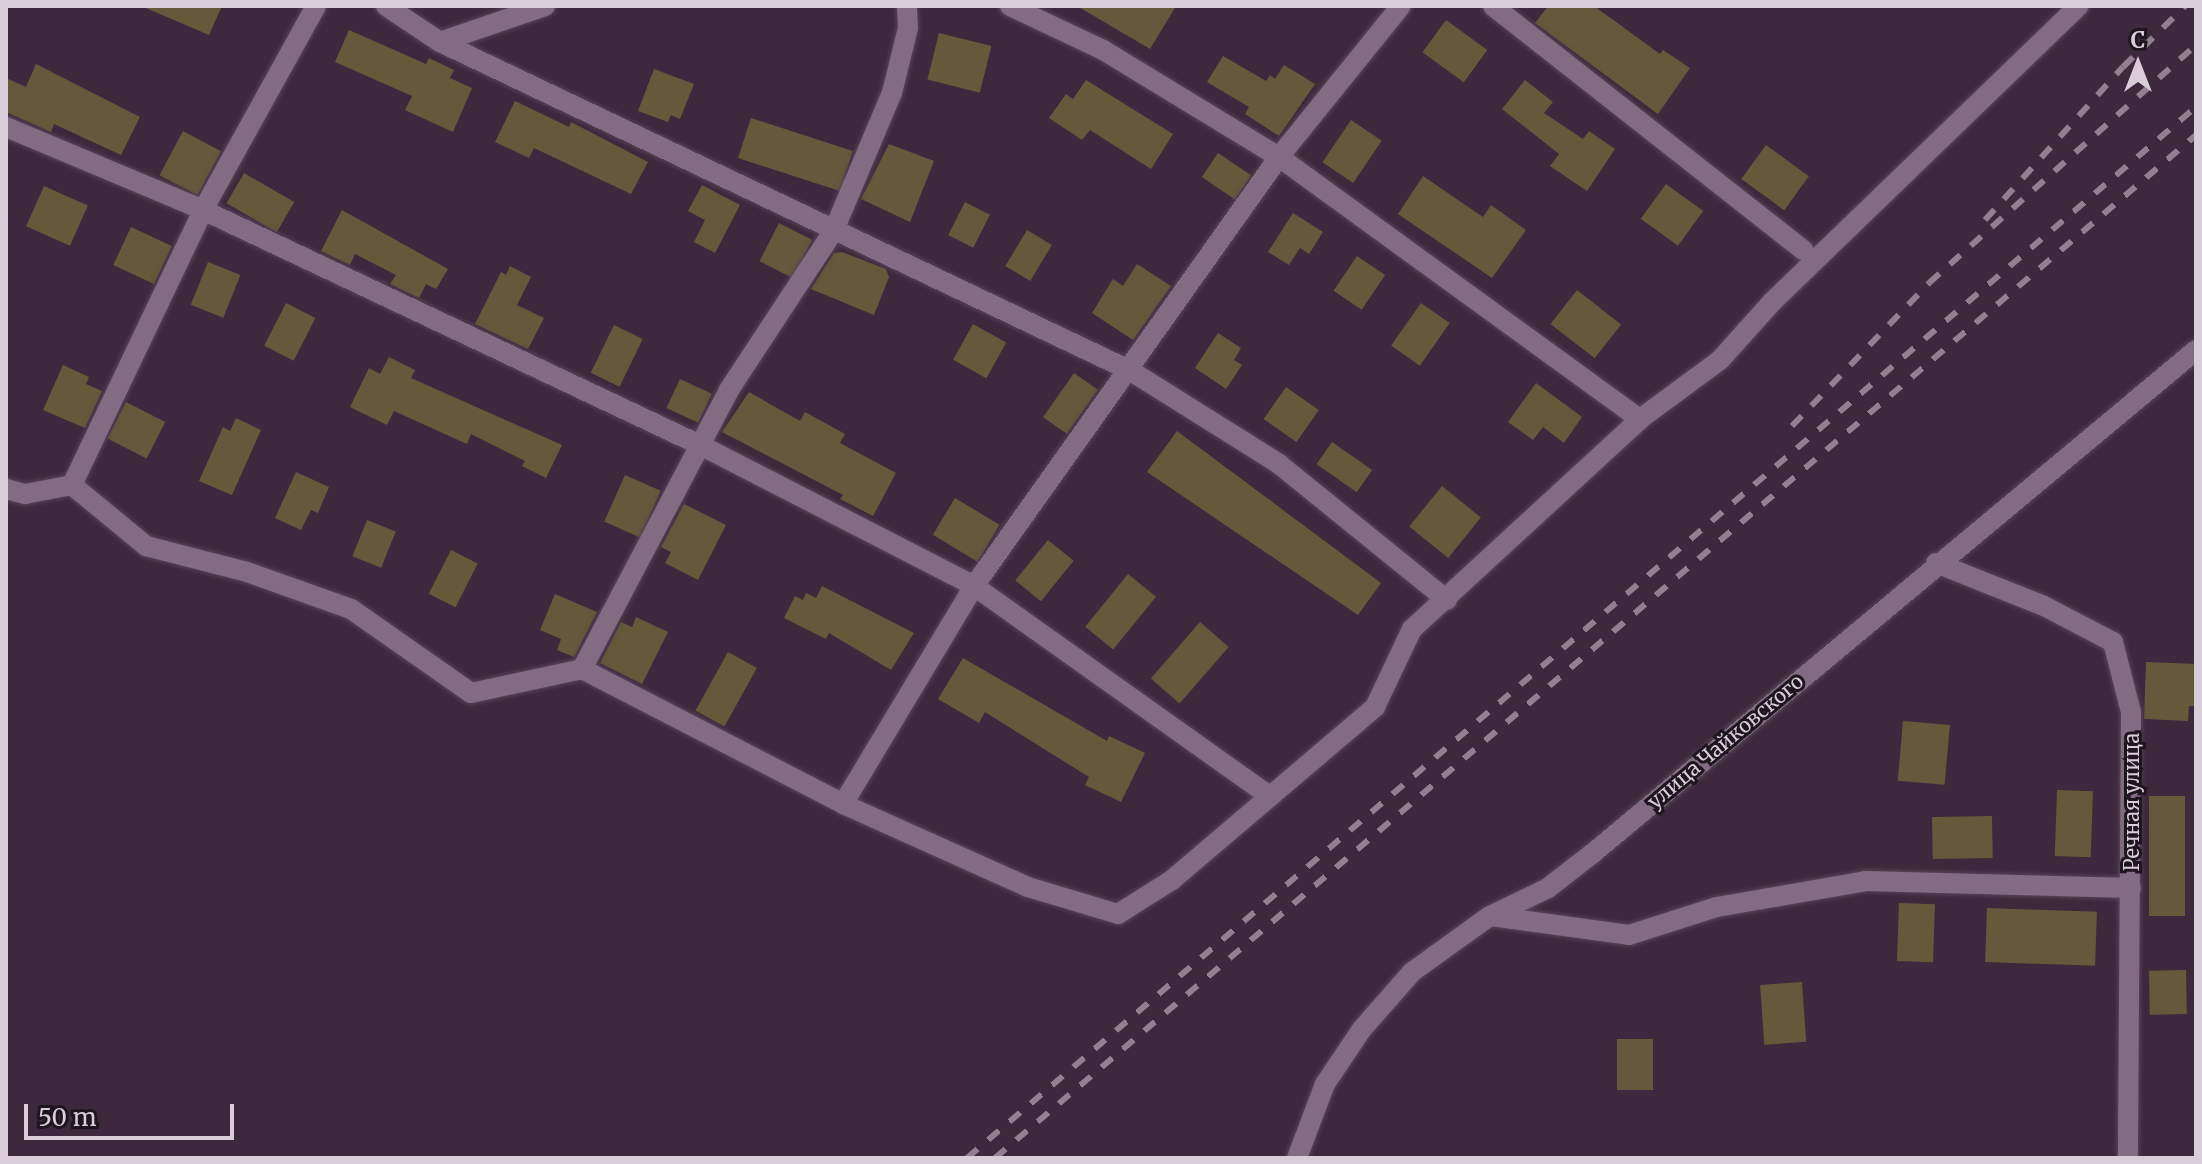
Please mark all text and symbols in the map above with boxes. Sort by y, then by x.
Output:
north arrow [2098,24,2178,104]
text: С [2131,26,2145,54]
street label: улица Чайковского [1642,669,1808,813]
street label: Речная улица [2119,733,2143,871]
scale bar [28,1088,238,1138]
text: 50 m [38,1102,97,1133]

